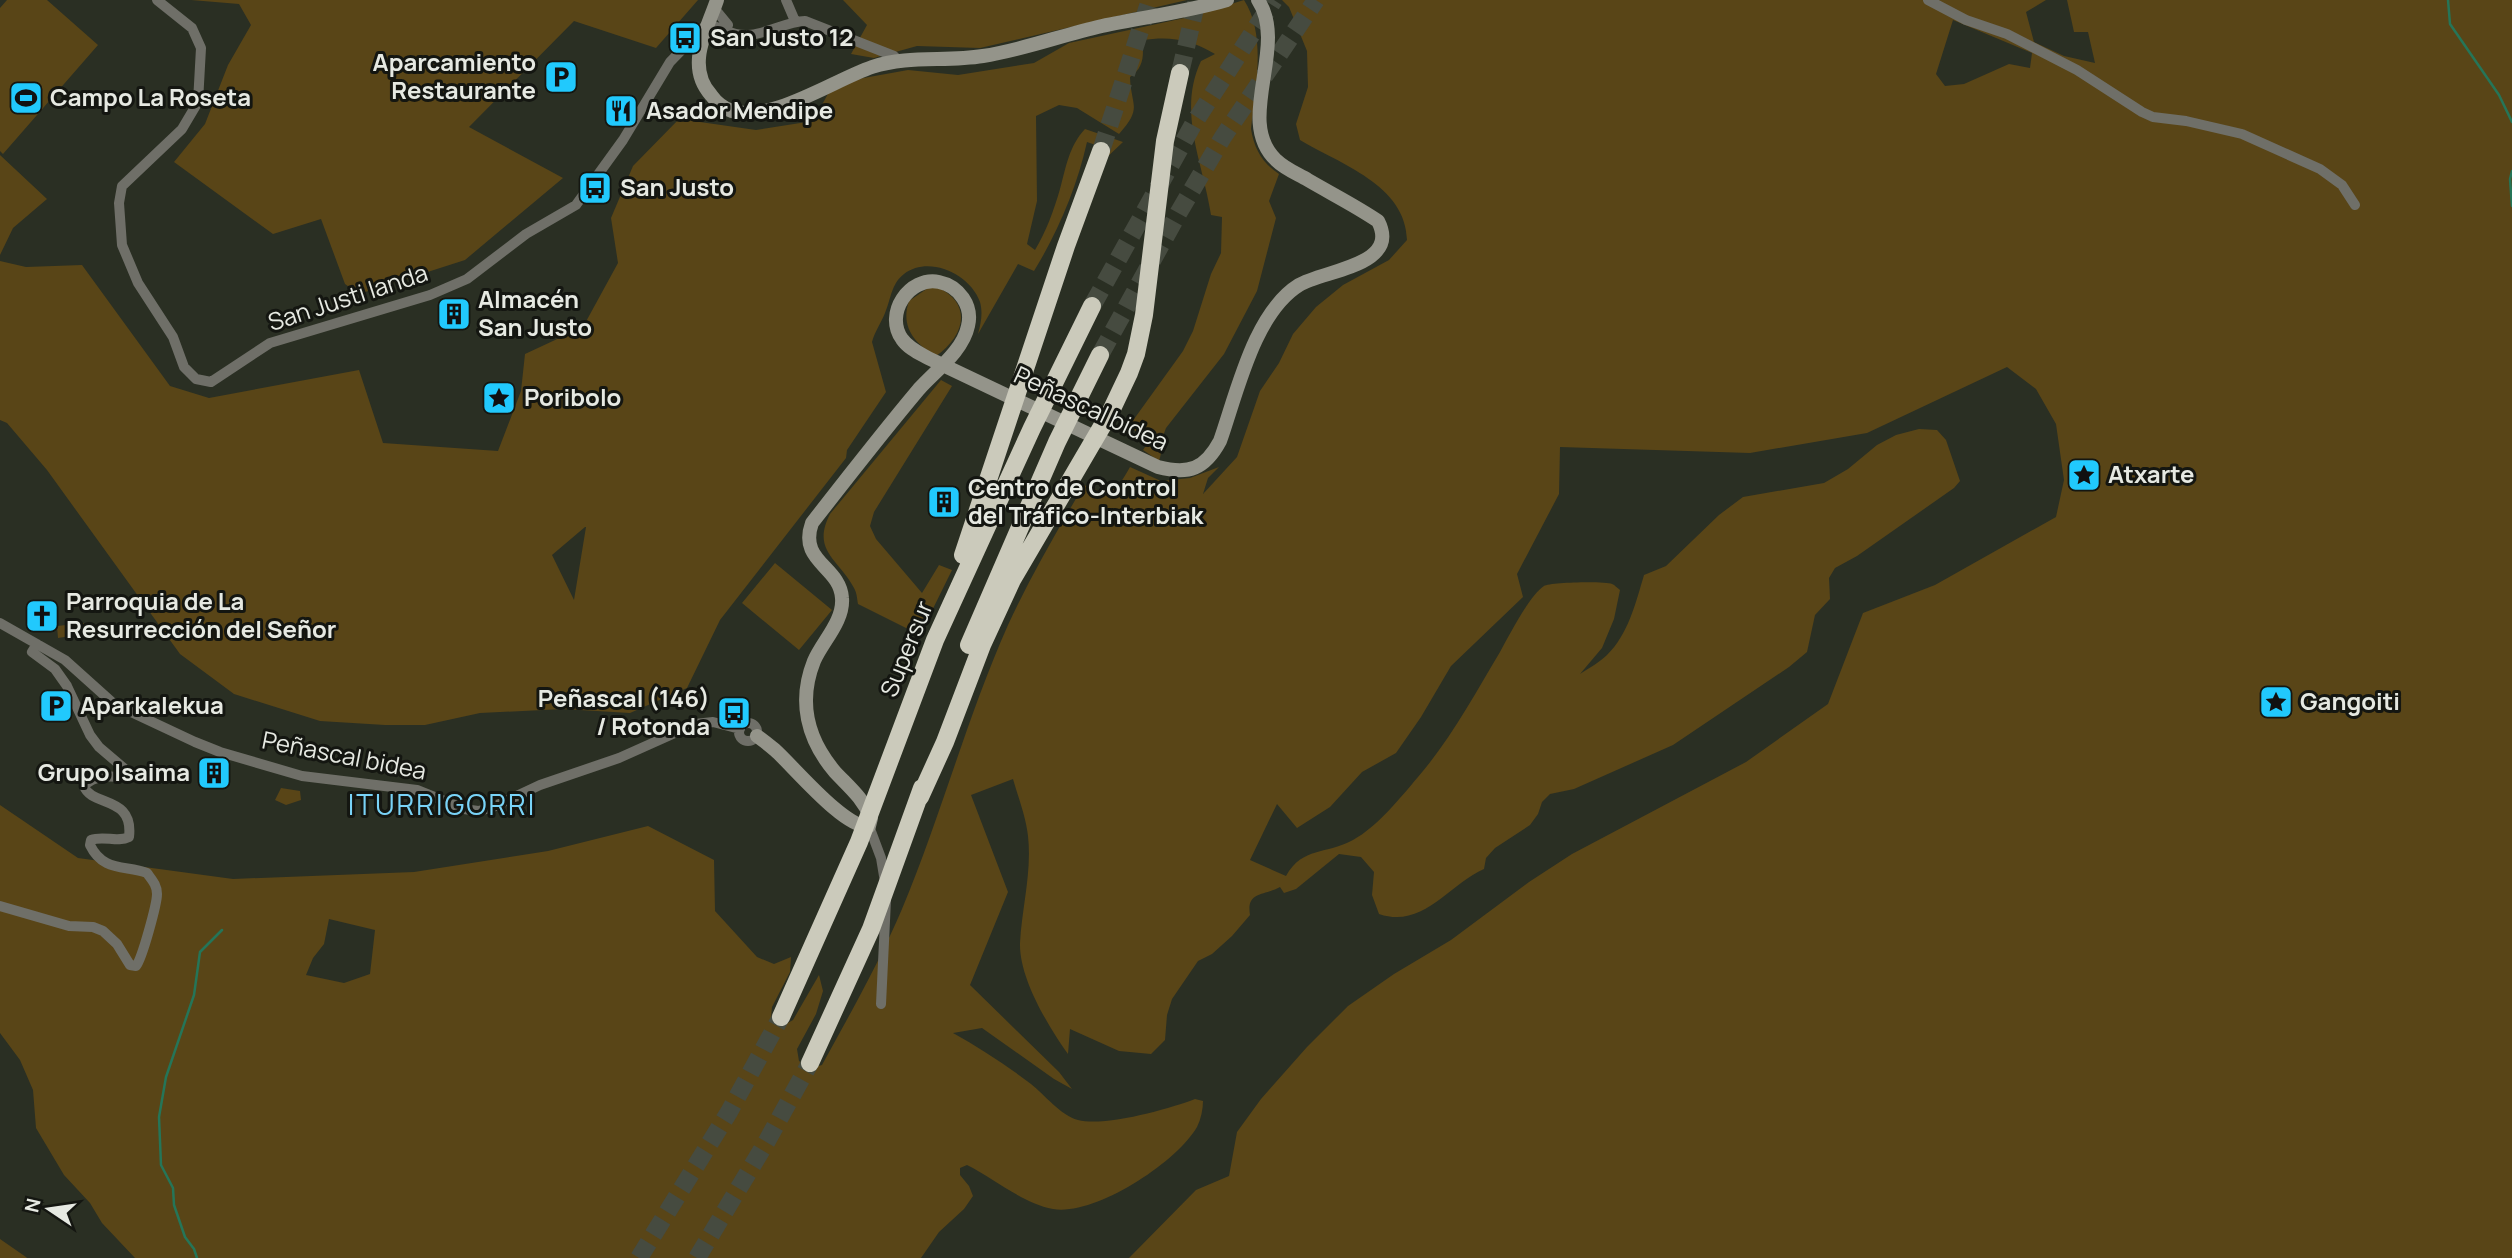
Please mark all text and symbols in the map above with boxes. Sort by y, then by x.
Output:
bus stop icon: San Justo 12 [666,19,704,57]
place label: San Justo 12 [710,20,854,53]
place label: Aparcamiento Restaurante [373,45,536,106]
parking icon: Aparcamiento Restaurante [542,58,580,96]
sports icon: Campo La Roseta [7,79,45,117]
place label: Campo La Roseta [50,80,251,113]
restaurant icon: Asador Mendipe [602,92,640,130]
place label: Asador Mendipe [646,93,833,126]
bus stop icon: San Justo [576,169,614,207]
place label: San Justo [620,170,734,203]
street label: San Justi landa [264,255,432,338]
place label: Almacén San Justo [478,282,592,343]
building icon: Almacén San Justo [435,295,473,333]
street label: Peñascal bidea [1009,357,1174,458]
place icon: Poribolo [480,379,518,417]
place label: Poribolo [524,380,621,413]
place icon: Atxarte [2065,456,2103,494]
place label: Atxarte [2108,457,2194,490]
place label: Centro de Control del Tráfico-Interbiak [968,470,1205,531]
building icon: Centro de Control del Tráfico-Interbiak [925,483,963,521]
place label: Parroquia de La Resurrección del Señor [66,584,336,645]
street label: Supersur [871,595,940,701]
church icon: Parroquia de La Resurrección del Señor [23,597,61,635]
place label: Peñascal (146) / Rotonda [538,681,710,742]
place icon: Gangoiti [2257,683,2295,721]
place label: Gangoiti [2300,684,2400,717]
parking icon: Aparkalekua [37,687,75,725]
place label: Aparkalekua [80,688,224,721]
bus stop icon: Peñascal (146) / Rotonda [715,694,753,732]
street label: Peñascal bidea [259,722,429,787]
building icon: Grupo Isaima [195,754,233,792]
place label: Grupo Isaima [38,755,190,788]
district label: ITURRIGORRI [348,785,536,823]
north arrow [14,1174,84,1244]
text: N [18,1196,47,1215]

